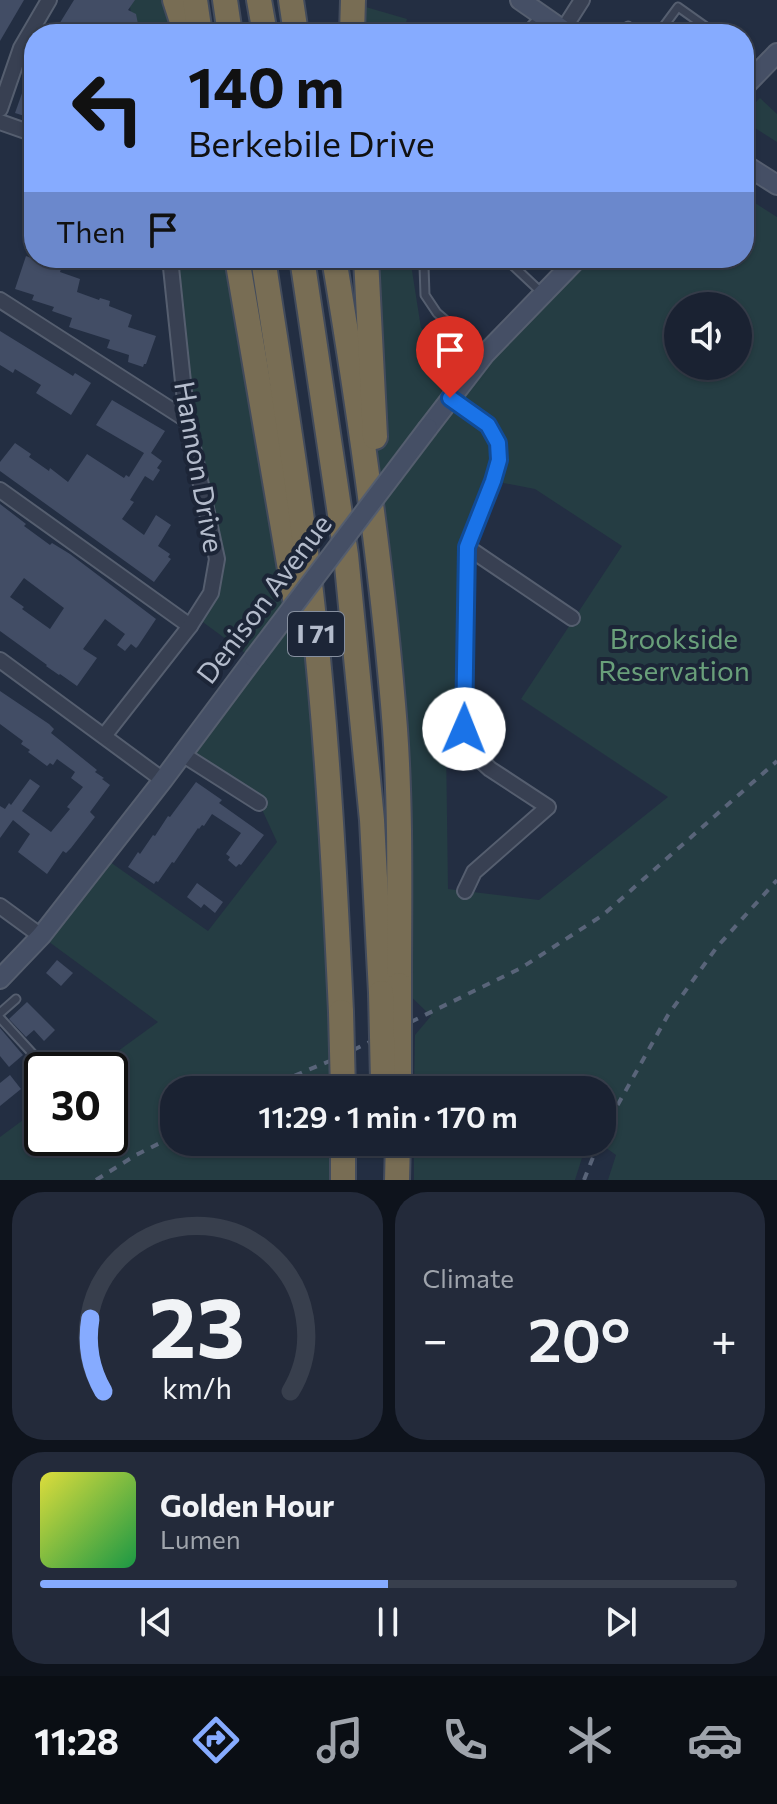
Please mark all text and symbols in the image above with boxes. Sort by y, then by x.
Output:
text: 140 m [188,51,344,120]
icon: left [56,56,160,160]
text: Berkebile Drive [188,120,435,164]
icon: arrive [141,208,185,252]
text: Then [56,212,125,249]
map controls [664,292,752,380]
button: sound [664,292,752,380]
pin [416,316,484,398]
icon: arrive [428,328,472,372]
street label: Hannon Drive [168,378,232,555]
street label: Denison Avenue [189,507,338,690]
road number: I 71 [288,612,344,656]
park label: Brookside Reservation [598,621,750,687]
position arrow [422,687,506,771]
speed limit sign: 30 [24,1052,128,1156]
text: 11:29 · 1 min · 170 m [258,1097,518,1134]
text: Climate [423,1262,514,1293]
text: 23 [149,1273,245,1375]
text: 20° [528,1301,631,1374]
text: − [423,1311,448,1365]
text: + [711,1311,737,1365]
text: km/h [162,1370,232,1405]
text: Golden Hour [160,1486,334,1523]
text: Lumen [160,1523,241,1554]
icon: previous [134,1600,178,1644]
icon: pause [366,1600,410,1644]
icon: next [599,1600,643,1644]
icon: directions [188,1712,244,1768]
icon: music [312,1712,368,1768]
icon: phone [437,1712,493,1768]
icon: climate [562,1712,618,1768]
icon: car [687,1712,743,1768]
text: 11:28 [34,1718,119,1762]

